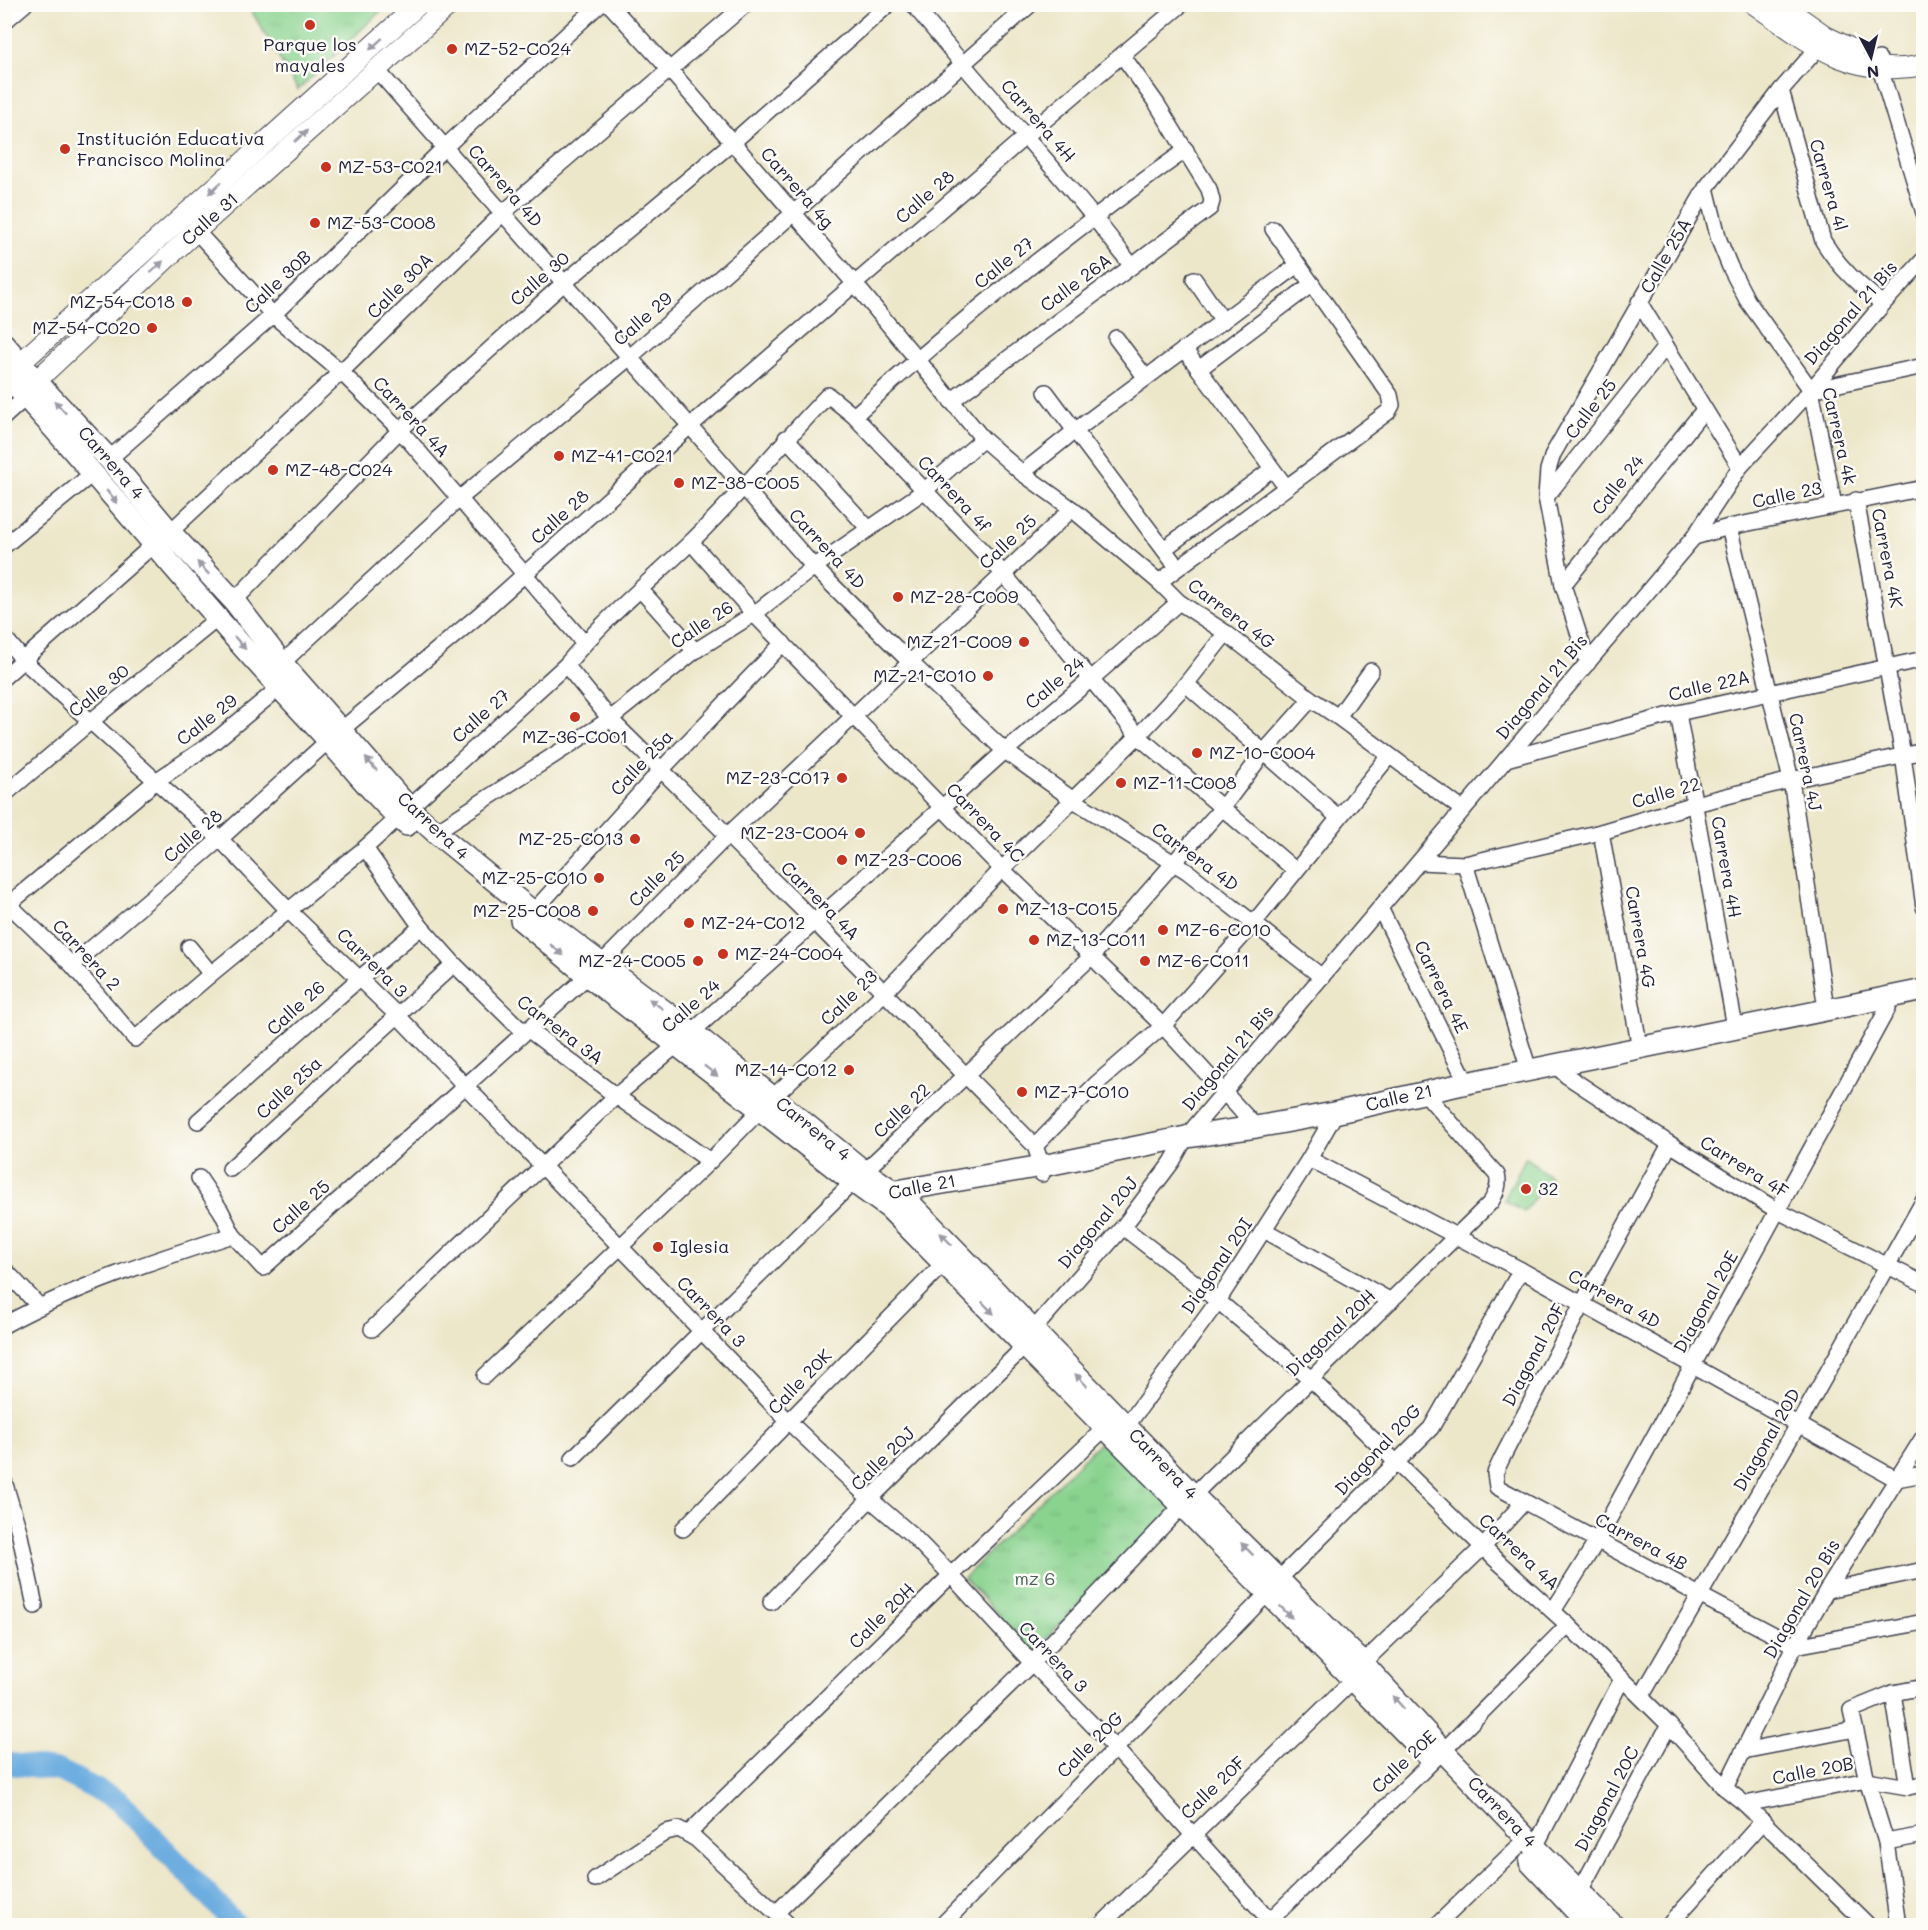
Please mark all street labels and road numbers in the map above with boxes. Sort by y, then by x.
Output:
street label: Carrera 4H [996,74,1082,167]
street label: Carrera 4l [1804,136,1854,233]
street label: Carrera 4D [463,139,548,232]
street label: Carrera 4g [756,142,840,233]
street label: Calle 28 [890,164,959,229]
street label: Calle 31 [176,186,243,250]
street label: Calle 25A [1634,214,1696,297]
street label: Calle 27 [969,231,1038,294]
street label: Calle 30B [239,244,316,318]
street label: Calle 30 [504,246,574,311]
street label: Calle 30A [361,247,438,324]
street label: Calle 26A [1035,248,1116,317]
street label: Diagonal 21 Bis [1798,255,1902,370]
street label: Calle 29 [608,286,677,350]
street label: Carrera 4A [368,371,455,462]
street label: Calle 25 [1559,373,1621,444]
street label: Carrera 4k [1817,385,1863,487]
street label: Carrera 4 [73,421,151,504]
street label: Calle 24 [1586,449,1649,519]
street label: Carrera 4f [913,450,997,538]
street label: Calle 23 [1750,475,1824,513]
street label: Calle 28 [525,484,594,549]
street label: Carrera 4D [784,503,871,594]
street label: Carrera 4K [1867,506,1909,610]
street label: Calle 25 [973,508,1041,574]
street label: Carrera 4G [1183,573,1280,654]
street label: Calle 26 [665,594,738,654]
street label: Diagonal 21 Bis [1490,628,1593,744]
street label: Calle 24 [1020,650,1089,714]
street label: Calle 30 [63,658,134,722]
street label: Calle 22A [1666,664,1752,706]
street label: Calle 27 [446,683,514,748]
street label: Calle 29 [171,688,242,750]
street label: Carrera 4J [1784,711,1828,813]
street label: Calle 25a [605,724,678,800]
street label: Calle 22 [1629,771,1703,813]
street label: Carrera 4C [941,777,1030,868]
street label: Carrera 4 [393,786,475,865]
street label: Calle 28 [158,803,227,868]
street label: Carrera 4H [1706,814,1748,919]
street label: Carrera 4D [1147,816,1244,896]
street label: Calle 25 [623,845,690,912]
street label: Carrera 4A [776,856,865,945]
street label: Carrera 4G [1620,884,1662,990]
street label: Carrera 2 [47,913,126,995]
street label: Carrera 3 [332,922,413,1002]
street label: Carrera 4E [1409,936,1475,1037]
street label: Calle 23 [815,964,882,1030]
street label: Calle 24 [656,973,725,1037]
street label: Calle 26 [261,975,330,1040]
street label: Carrera 3A [513,989,609,1070]
street label: Diagonal 21 Bis [1176,999,1279,1115]
street label: Calle 25a [250,1051,326,1124]
street label: Calle 22 [868,1078,935,1143]
street label: Calle 21 [1363,1078,1435,1116]
street label: Carrera 4 [771,1091,856,1166]
street label: Carrera 4F [1696,1130,1793,1203]
street label: Calle 21 [886,1168,958,1204]
street label: Diagonal 20J [1052,1171,1143,1273]
street label: Calle 25 [266,1174,335,1239]
street label: Diagonal 20I [1175,1213,1257,1318]
street label: Diagonal 20E [1667,1246,1743,1357]
street label: Carrera 4D [1564,1263,1665,1333]
street label: Carrera 3 [672,1271,752,1352]
street label: Diagonal 20H [1280,1283,1380,1381]
street label: Diagonal 20F [1496,1299,1570,1410]
street label: Calle 20K [762,1343,836,1419]
street label: Diagonal 20D [1727,1384,1805,1495]
street label: Diagonal 20G [1329,1399,1426,1500]
street label: Calle 20J [845,1421,920,1495]
street label: Carrera 4 [1124,1423,1204,1504]
street label: Carrera 4B [1591,1507,1692,1575]
street label: Carrera 4A [1474,1508,1565,1595]
street label: Diagonal 20 Bis [1757,1534,1845,1663]
street label: Calle 20H [843,1577,919,1653]
street label: Carrera 3 [1014,1616,1094,1697]
street label: Calle 20G [1051,1706,1128,1783]
street label: Calle 20E [1366,1724,1441,1798]
street label: Diagonal 20C [1568,1742,1644,1855]
street label: Calle 20F [1175,1750,1250,1824]
street label: Calle 20B [1770,1750,1856,1790]
street label: Carrera 4 [1463,1771,1543,1852]

